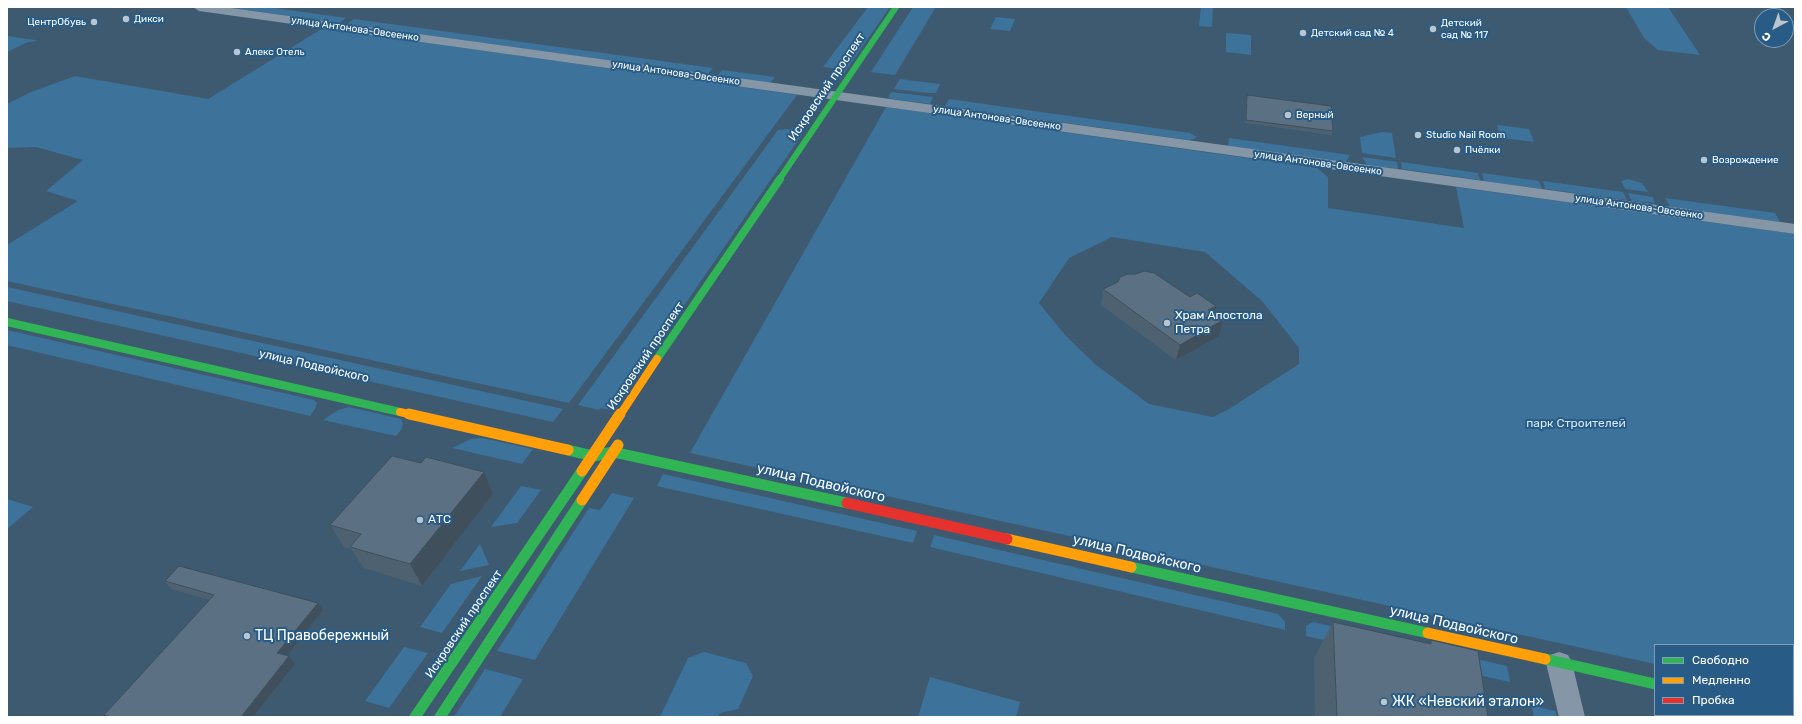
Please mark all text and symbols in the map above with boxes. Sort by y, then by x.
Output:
north arrow [1754,8,1794,48]
place label: Дикси [134,13,164,25]
marker: Дикси [121,14,131,24]
street label: улица Антонова-Овсеенко [290,14,420,44]
place label: ЦентрОбувь [27,16,86,28]
marker: ЦентрОбувь [89,17,99,27]
place label: Детский сад № 117 [1441,17,1488,40]
marker: Детский сад № 117 [1428,24,1438,34]
place label: Детский сад № 4 [1311,27,1394,39]
marker: Детский сад № 4 [1298,28,1308,38]
text: С [1759,29,1774,44]
street label: Искровский проспект [785,30,869,144]
place label: Алекс Отель [245,46,304,58]
marker: Алекс Отель [232,47,242,57]
street label: улица Антонова-Овсеенко [611,58,741,88]
street label: улица Антонова-Овсеенко [932,103,1062,133]
place label: Верный [1296,109,1333,121]
marker: Верный [1283,110,1293,120]
place label: Studio Nail Room [1426,129,1505,141]
marker: Studio Nail Room [1413,130,1423,140]
place label: Пчёлки [1465,144,1500,156]
marker: Пчёлки [1452,145,1462,155]
street label: улица Антонова-Овсеенко [1253,148,1383,178]
place label: Возрождение [1712,154,1779,166]
marker: Возрождение [1699,155,1709,165]
street label: улица Антонова-Овсеенко [1574,192,1704,222]
street label: Искровский проспект [604,299,688,413]
place label: Храм Апостола Петра [1175,309,1263,337]
marker: Храм Апостола Петра [1162,318,1172,328]
street label: улица Подвойского [258,346,370,386]
park label: парк Строителей [1526,417,1626,431]
street label: улица Подвойского [755,460,887,506]
place label: АТС [428,513,451,527]
marker: АТС [415,515,425,525]
street label: улица Подвойского [1071,531,1203,577]
street label: Искровский проспект [422,567,506,681]
street label: улица Подвойского [1388,602,1520,648]
place label: ТЦ Правобережный [255,628,389,644]
marker: ТЦ Правобережный [242,631,252,641]
legend [1654,644,1794,716]
text: Свободно [1692,653,1749,667]
text: Медленно [1692,673,1751,687]
text: Пробка [1692,693,1735,707]
place label: ЖК «Невский эталон» [1392,694,1544,710]
marker: ЖК «Невский эталон» [1379,697,1389,707]

